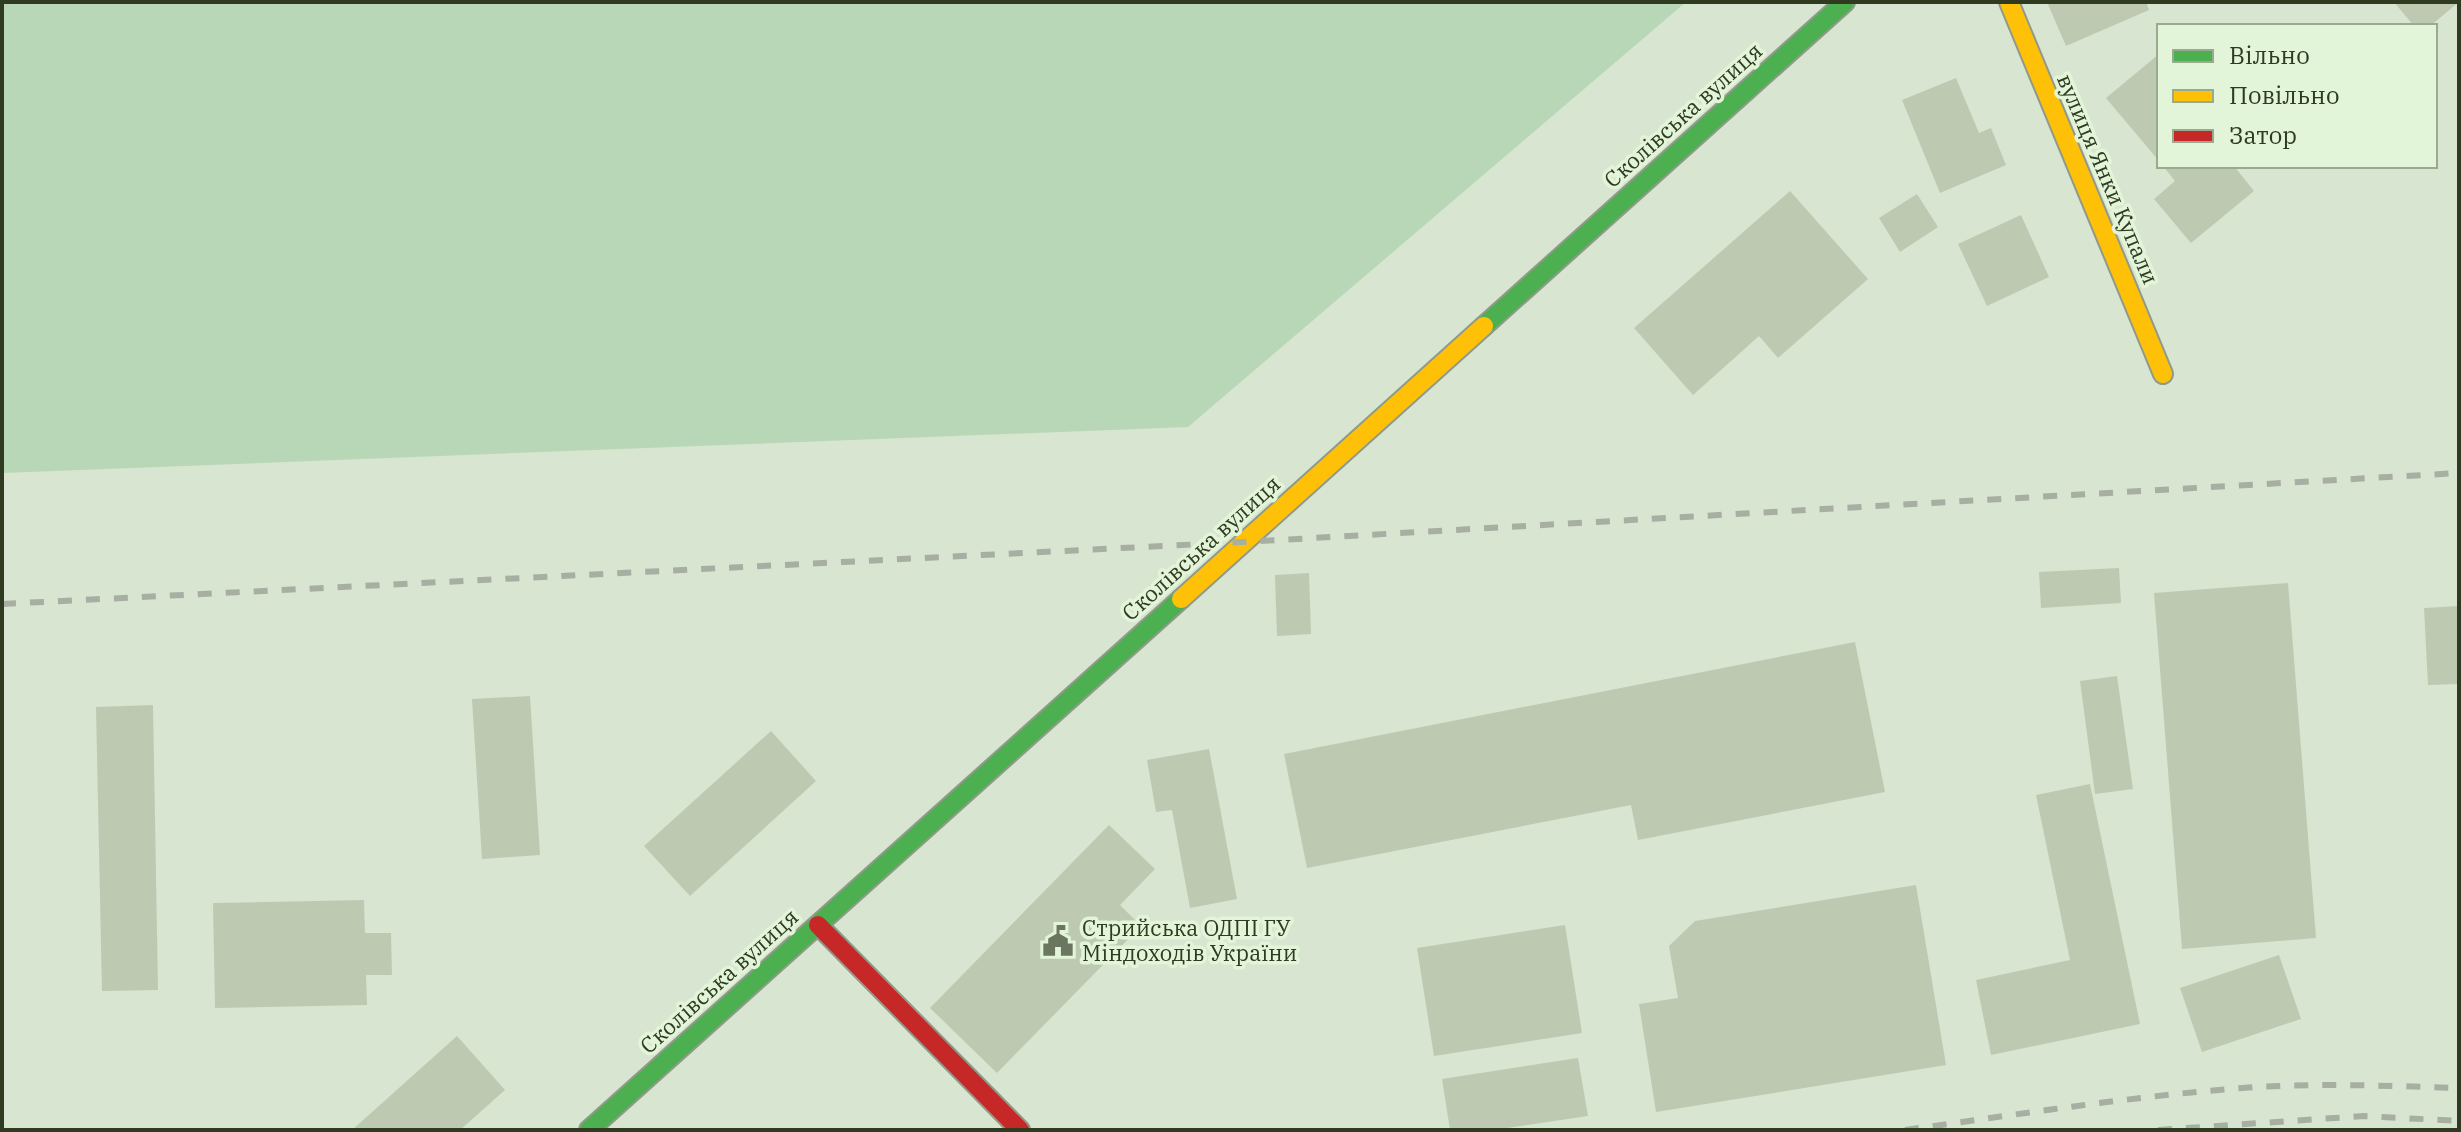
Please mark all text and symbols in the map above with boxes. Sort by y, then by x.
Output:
legend [2157,24,2437,168]
street label: Сколівська вулиця [1597,36,1768,193]
text: Вільно [2229,39,2310,71]
street label: вулиця Янки Купали [2051,69,2166,288]
text: Повільно [2229,79,2339,111]
text: Затор [2229,119,2297,151]
street label: Сколівська вулиця [1115,469,1286,626]
street label: Сколівська вулиця [633,902,804,1059]
place label: Стрийська ОДПІ ГУ Міндоходів України [1082,913,1297,967]
public building icon: Стрийська ОДПІ ГУ Міндоходів України [1041,924,1075,958]

